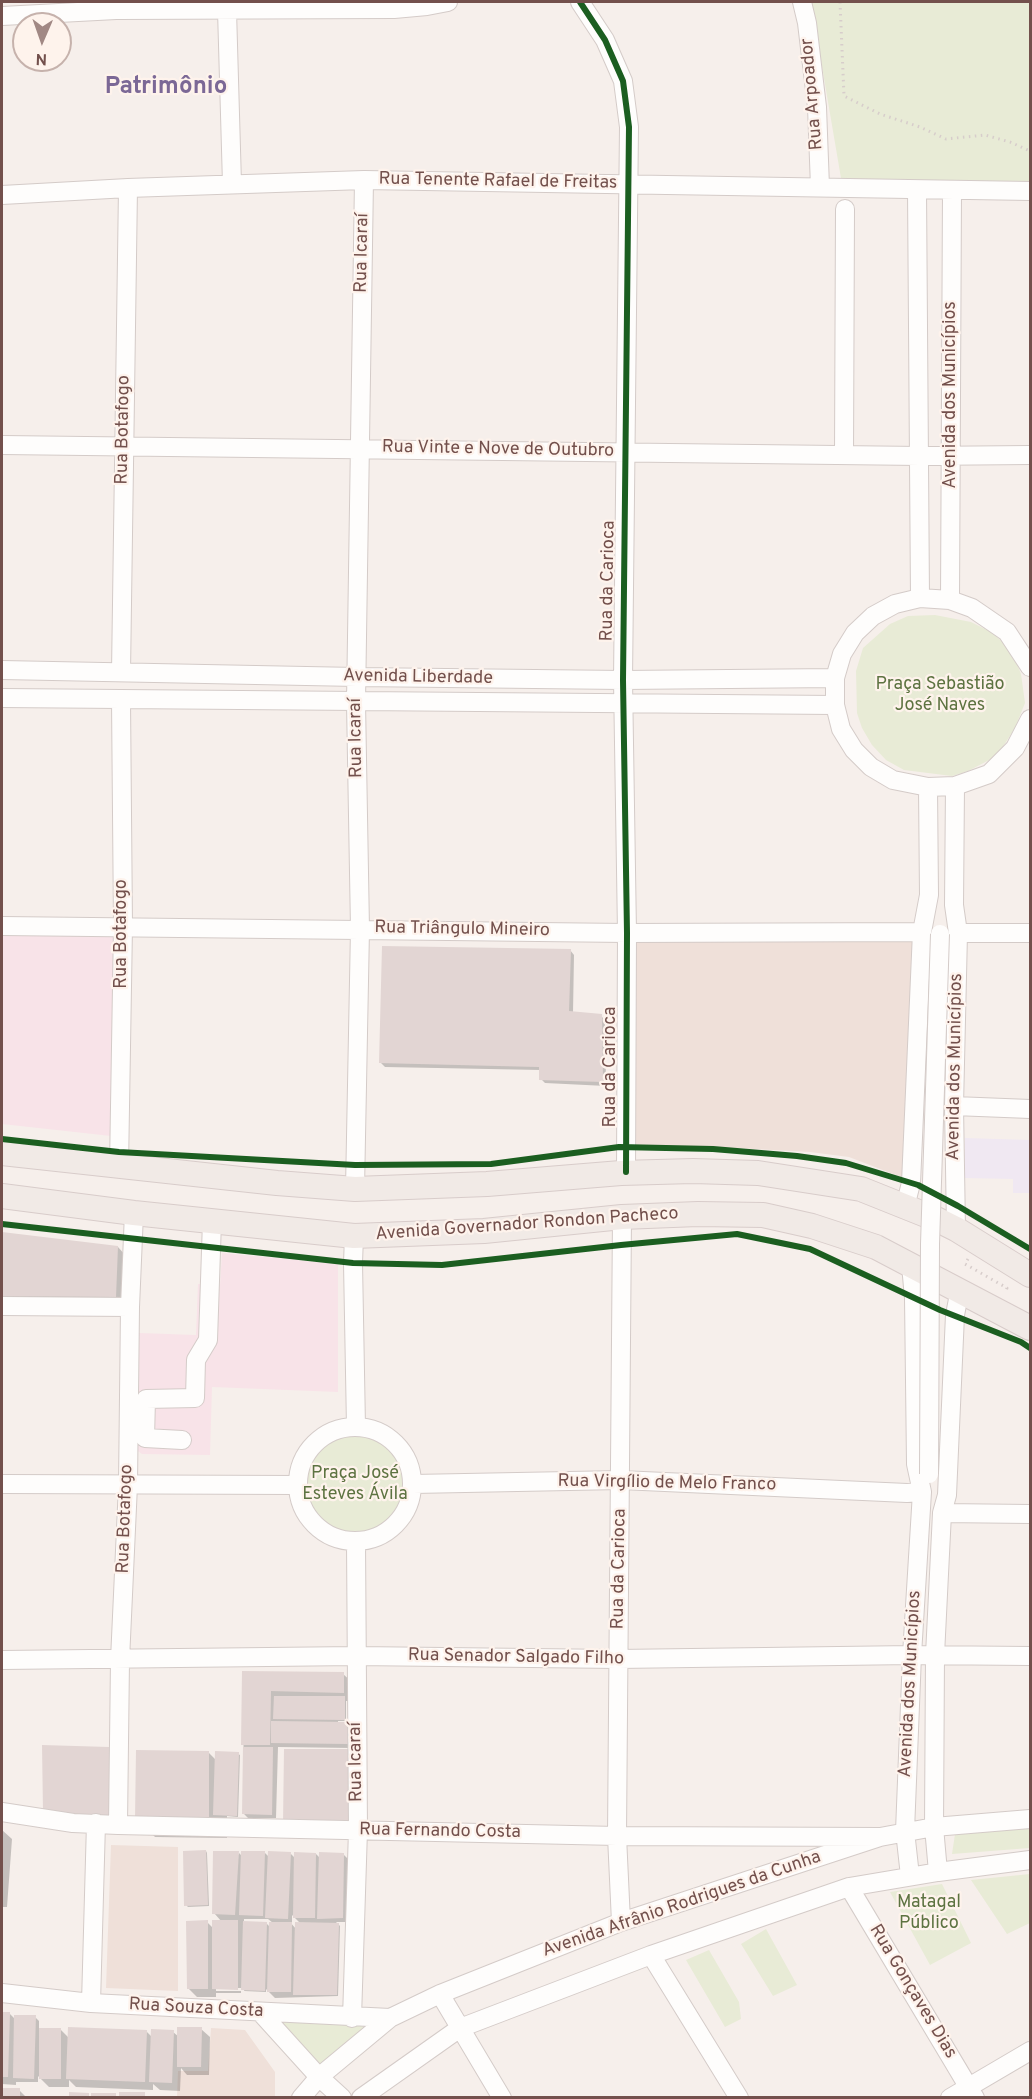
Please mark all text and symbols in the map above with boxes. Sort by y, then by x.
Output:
north arrow [12,12,72,72]
street label: Rua Arpoador [797,37,829,151]
text: N [35,48,48,68]
district label: Patrimônio [105,74,227,102]
street label: Rua Tenente Rafael de Freitas [378,169,618,195]
street label: Rua Icaraí [352,213,374,293]
street label: Avenida dos Municípios [940,301,962,489]
street label: Rua Botafogo [112,375,136,485]
street label: Rua Vinte e Nove de Outubro [382,437,614,463]
street label: Rua da Carioca [597,520,621,642]
street label: Avenida Liberdade [343,666,493,690]
park label: Praça Sebastião José Naves [875,674,1005,716]
street label: Rua Icaraí [346,698,368,778]
street label: Rua Botafogo [111,879,133,989]
street label: Rua Triângulo Mineiro [374,918,550,942]
street label: Avenida dos Municípios [944,973,968,1161]
street label: Rua da Carioca [600,1007,622,1127]
street label: Avenida Governador Rondon Pacheco [375,1204,679,1246]
park label: Praça José Esteves Ávila [302,1463,408,1506]
street label: Rua Botafogo [113,1464,139,1574]
street label: Rua Virgílio de Melo Franco [557,1471,777,1497]
street label: Rua da Carioca [608,1508,632,1630]
street label: Avenida dos Municípios [895,1590,927,1778]
street label: Rua Senador Salgado Filho [408,1645,624,1671]
street label: Rua Icaraí [346,1722,368,1802]
street label: Rua Fernando Costa [359,1820,521,1844]
street label: Avenida Afrânio Rodrigues da Cunha [540,1847,824,1963]
park label: Matagal Público [897,1892,961,1934]
street label: Rua Gonçaves Dias [863,1921,961,2063]
street label: Rua Souza Costa [128,1995,264,2023]

